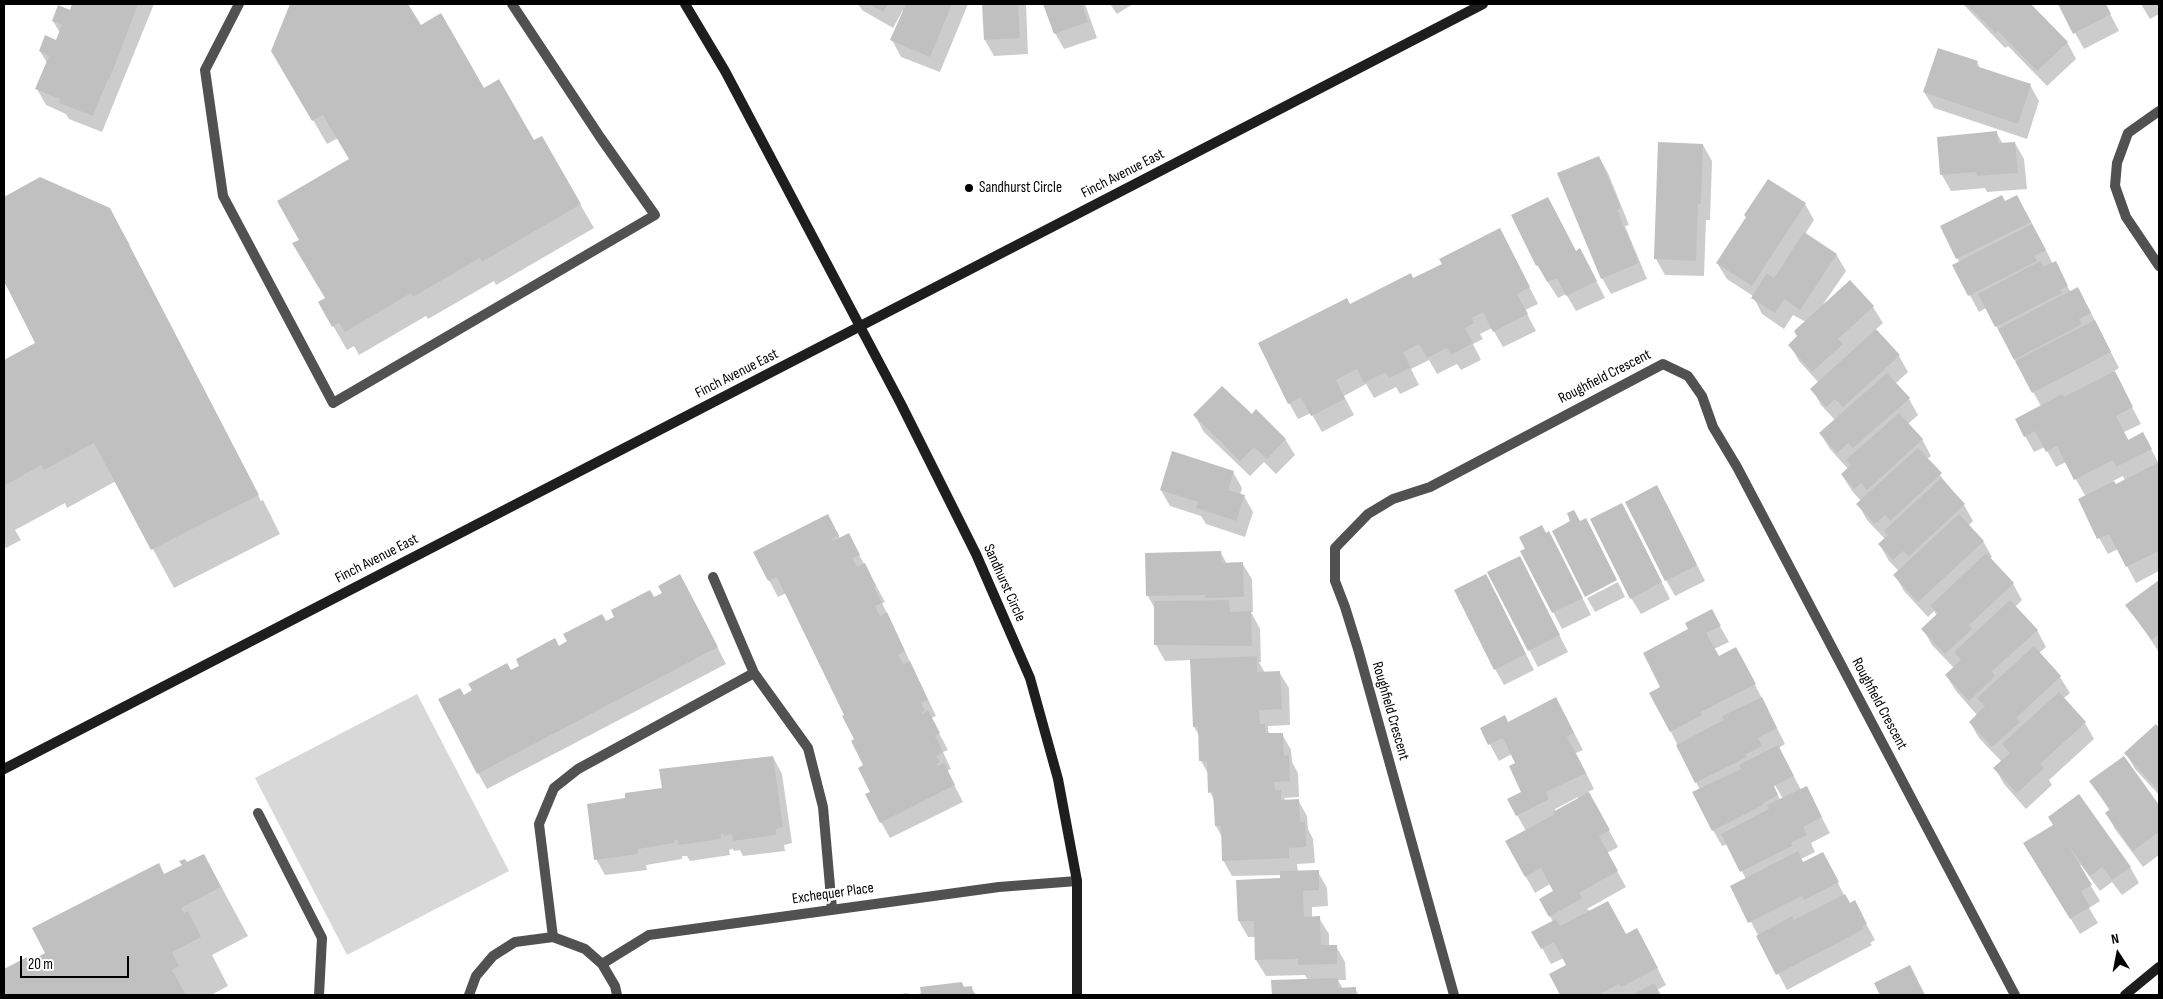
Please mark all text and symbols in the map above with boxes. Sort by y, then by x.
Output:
street label: Finch Avenue East [1079,145,1167,203]
place label: Sandhurst Circle [979,179,1062,197]
marker: Sandhurst Circle [963,182,975,194]
street label: Finch Avenue East [693,345,781,403]
street label: Roughfield Crescent [1556,346,1654,408]
street label: Finch Avenue East [333,530,421,588]
street label: Sandhurst Circle [979,541,1029,625]
street label: Roughfield Crescent [1847,655,1911,753]
street label: Roughfield Crescent [1367,660,1413,762]
street label: Exchequer Place [791,879,875,909]
north arrow [2093,929,2143,979]
text: N [2110,930,2120,948]
scale bar [22,946,131,978]
text: 20 m [28,955,53,974]

